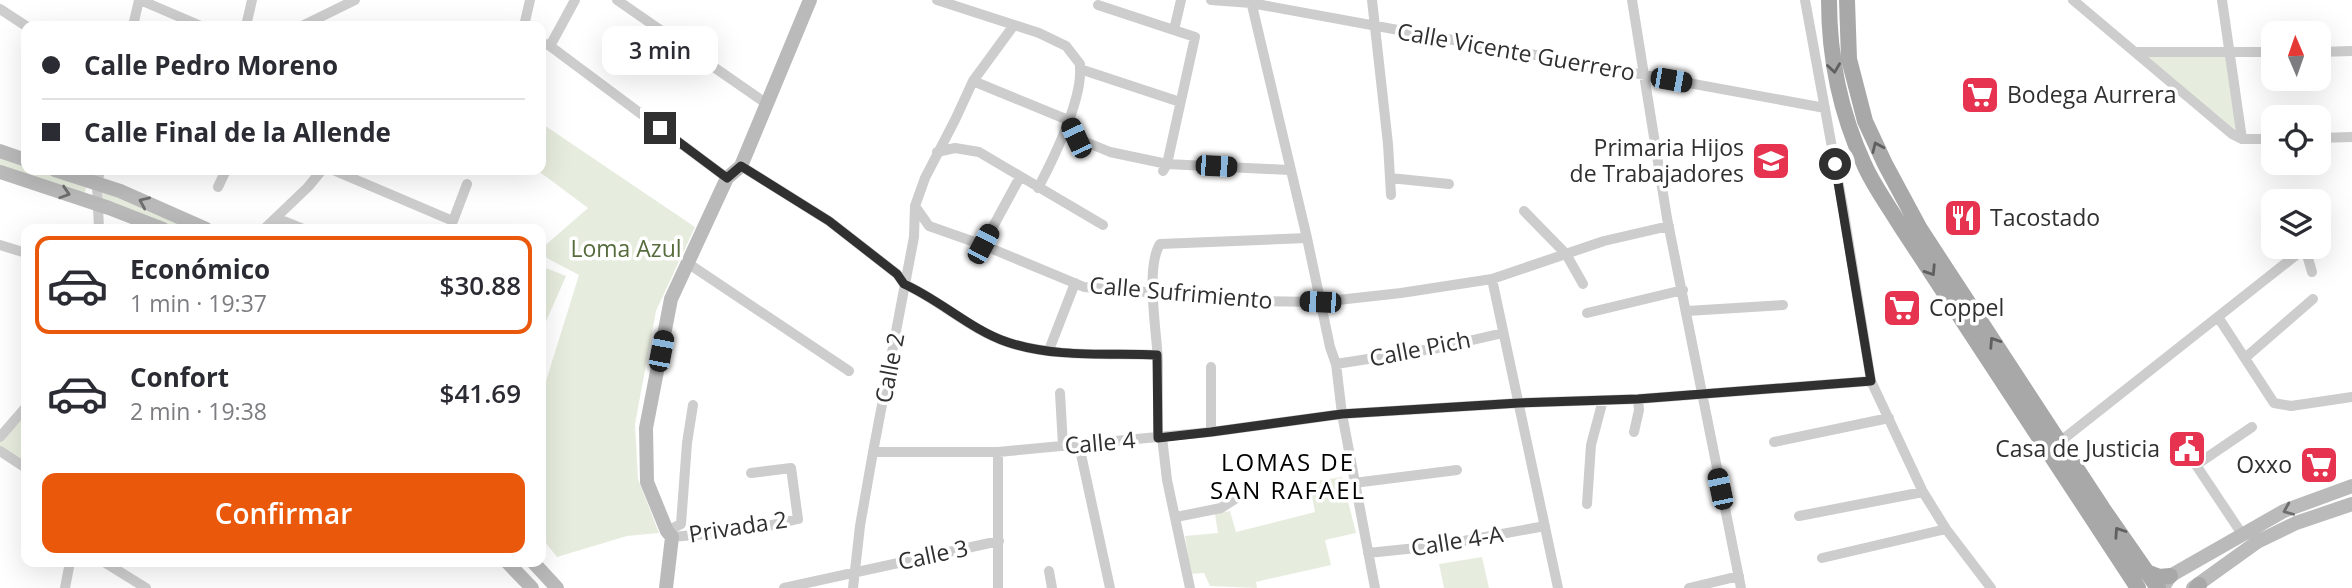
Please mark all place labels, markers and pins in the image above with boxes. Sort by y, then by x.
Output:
supermarket icon: Bodega Aurrera [1959,74,2001,116]
place label: Bodega Aurrera [2007,78,2176,110]
place label: Primaria Hijos de Trabajadores [1570,131,1744,189]
school or university icon: Primaria Hijos de Trabajadores [1750,140,1792,182]
restaurant icon: Tacostado [1942,197,1984,239]
place label: Tacostado [1990,201,2100,233]
supermarket icon: Coppel [1881,287,1923,329]
place label: Coppel [1929,291,2004,323]
public building icon: Casa de Justicia [2166,428,2208,470]
place label: Casa de Justicia [1995,432,2160,464]
supermarket icon: Oxxo [2298,444,2340,486]
place label: Oxxo [2236,448,2292,480]

